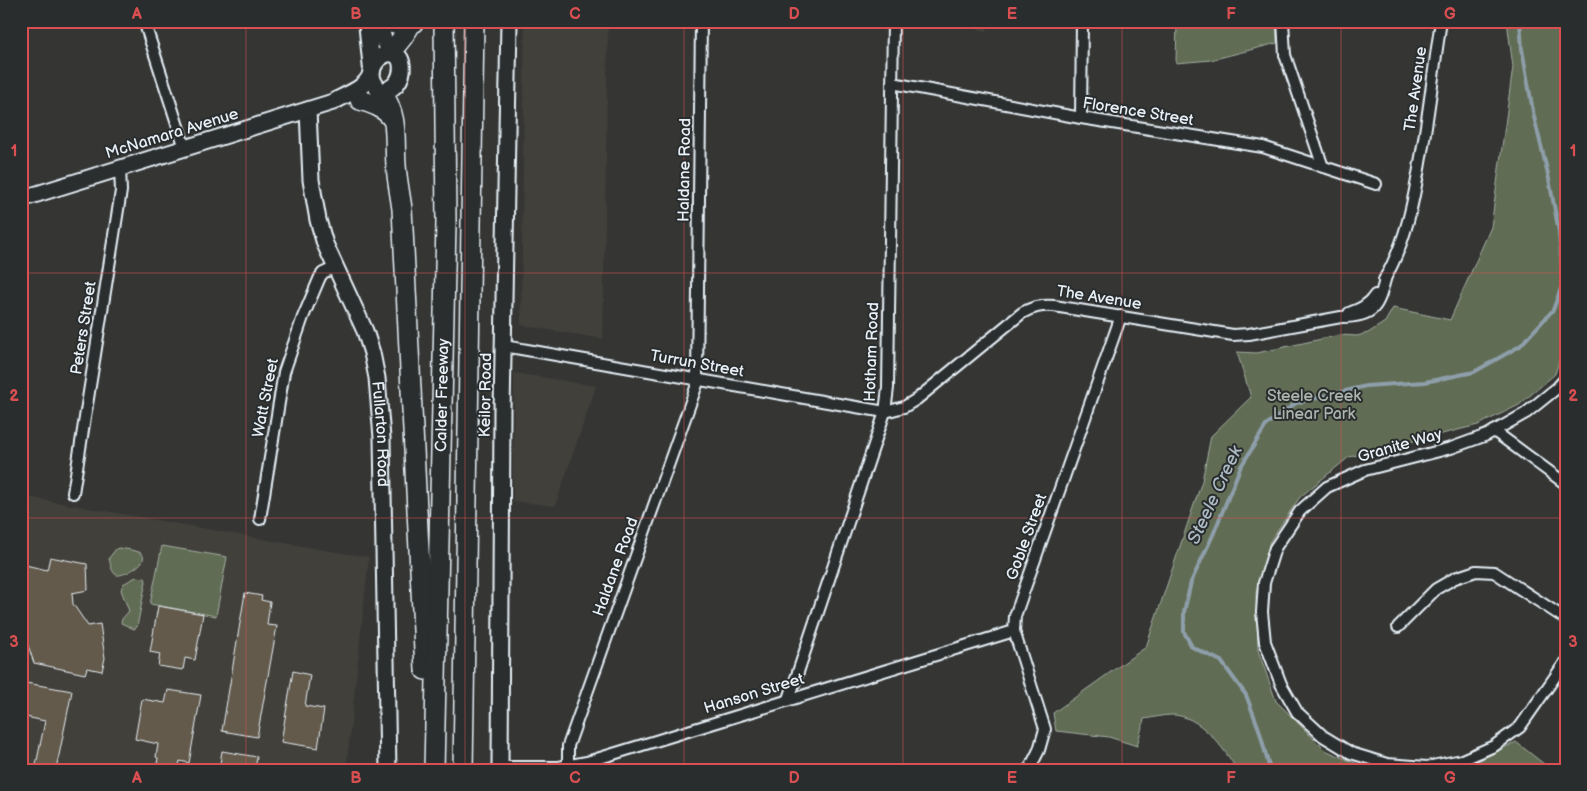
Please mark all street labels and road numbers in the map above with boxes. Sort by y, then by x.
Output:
street label: The Avenue [1401,45,1431,133]
street label: Florence Street [1081,94,1195,130]
street label: McNamara Avenue [103,105,241,163]
street label: Haldane Road [675,118,695,222]
street label: Peters Street [67,280,101,376]
street label: The Avenue [1055,282,1143,314]
street label: Hotham Road [861,302,883,402]
street label: Calder Freeway [431,337,453,452]
street label: Turrun Street [649,346,745,382]
street label: Keilor Road [476,352,496,438]
street label: Watt Street [249,357,283,439]
street label: Fullarton Road [368,380,392,487]
street label: Granite Way [1356,425,1445,467]
street label: Goble Street [1003,491,1052,583]
street label: Haldane Road [589,515,643,619]
street label: Hanson Street [702,670,806,718]

